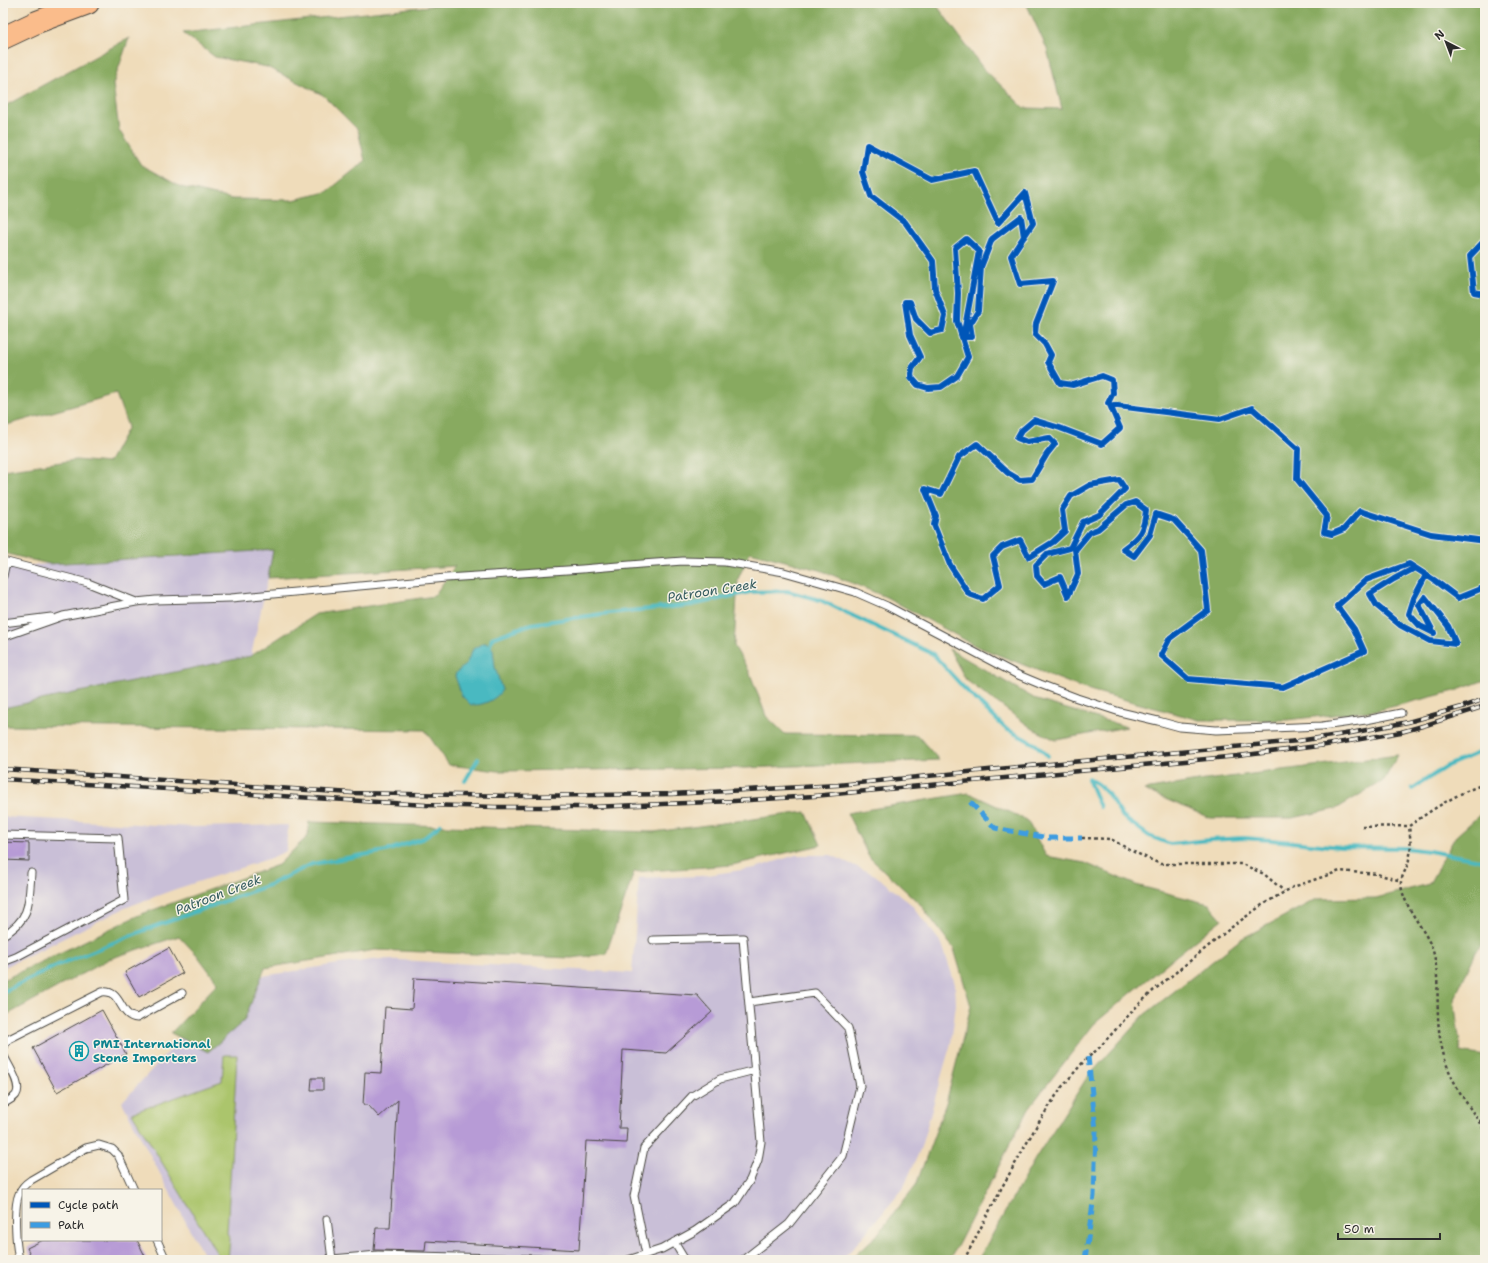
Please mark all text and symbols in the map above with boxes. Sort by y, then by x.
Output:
north arrow [1426,22,1466,62]
text: N [1431,26,1448,43]
water label: Patroon Creek [666,575,759,606]
water label: Patroon Creek [173,870,264,919]
place label: PMI International Stone Importers [93,1036,211,1066]
building icon: PMI International Stone Importers [68,1040,90,1062]
legend [22,1189,162,1241]
text: Cycle path [58,1197,119,1213]
scale bar [1338,1215,1440,1241]
text: Path [58,1217,84,1233]
text: 50 m [1344,1221,1374,1237]

